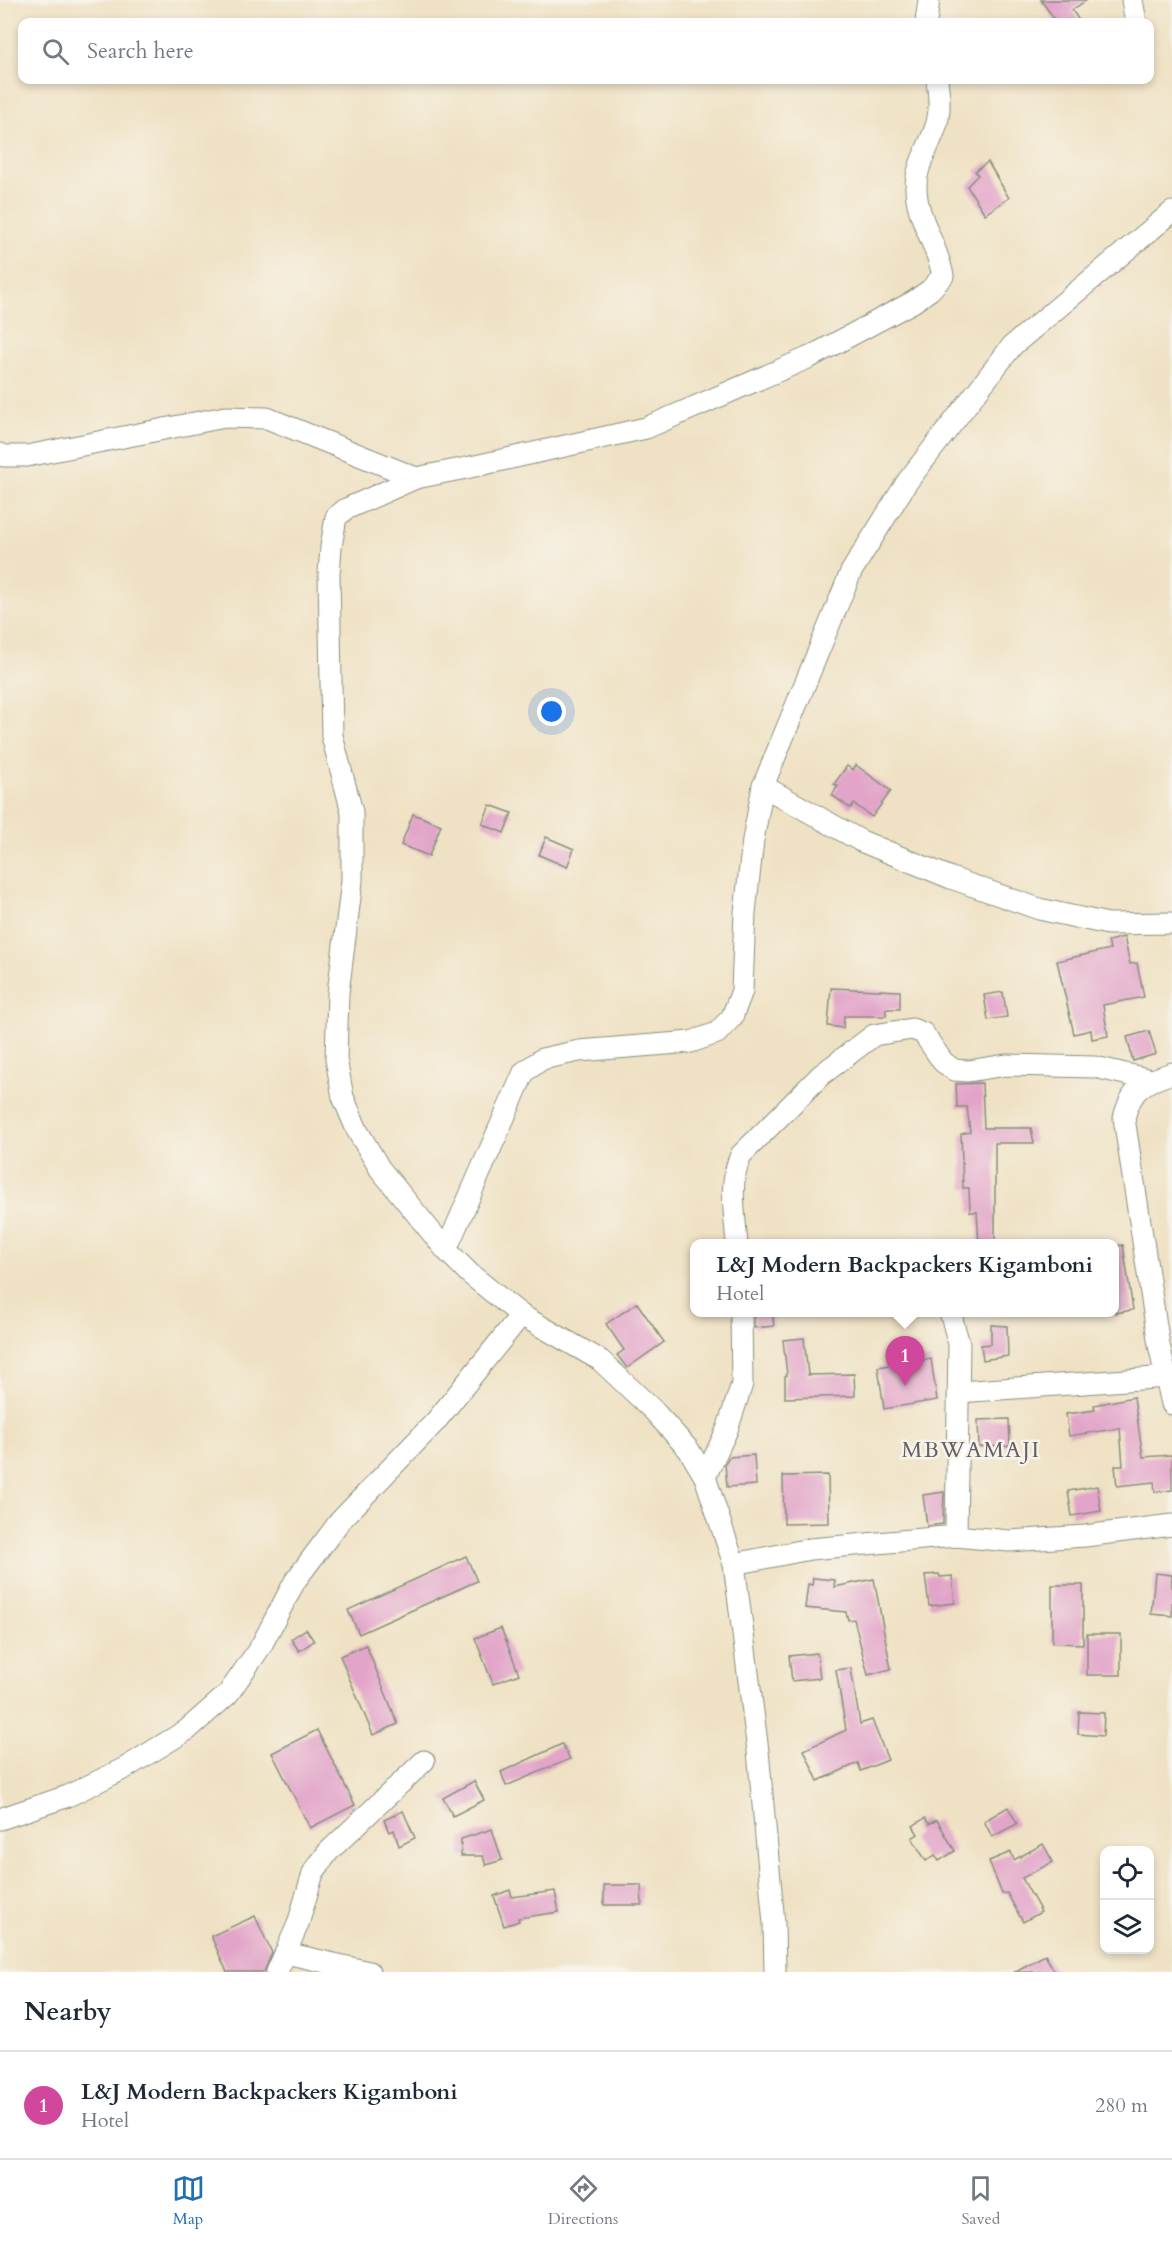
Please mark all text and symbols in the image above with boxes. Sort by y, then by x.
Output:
search box [18,18,1154,84]
icon: search [39,35,72,68]
text: Search here [87,36,194,66]
your location [537,697,566,726]
popup [690,1239,1119,1317]
text: L&J Modern Backpackers Kigamboni [716,1250,1093,1280]
text: Hotel [716,1280,764,1307]
pin: 1 [886,1336,924,1386]
district label: MBWAMAJI [902,1435,1040,1465]
map controls [1100,1846,1154,1954]
button: locate [1100,1846,1154,1900]
button: layers [1100,1900,1154,1954]
text: Nearby [24,1994,112,2029]
text: L&J Modern Backpackers Kigamboni [81,2077,458,2107]
text: 1 [38,2092,49,2119]
text: 280 m [1095,2092,1148,2119]
text: Hotel [81,2107,129,2134]
tab: Map [172,2172,205,2230]
tab: Directions [548,2172,618,2230]
tab: Saved [962,2172,1000,2230]

